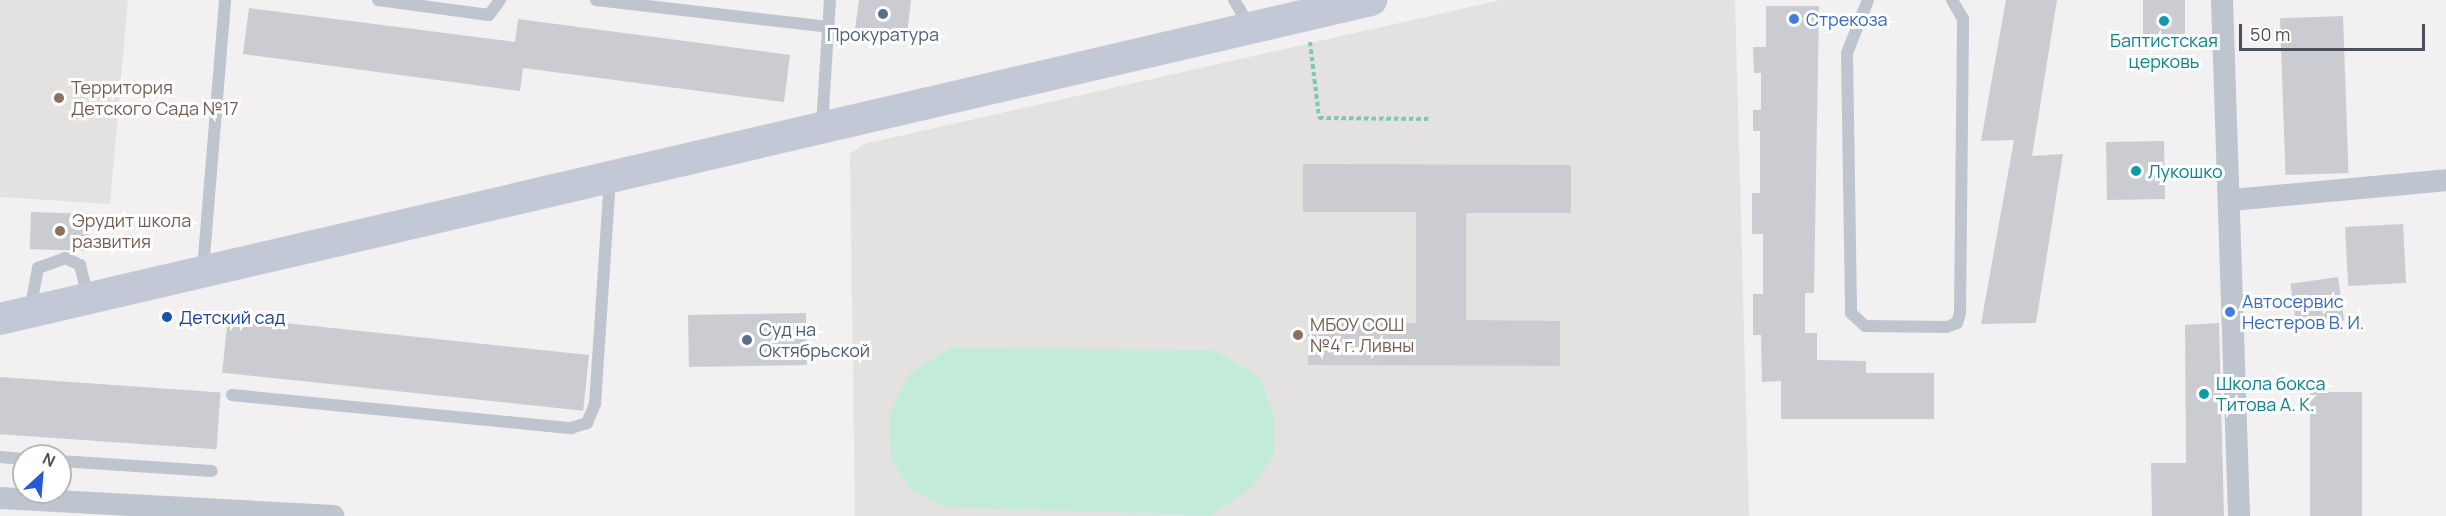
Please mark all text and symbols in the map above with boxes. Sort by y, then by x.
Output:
marker: Прокуратура [876,7,890,21]
place label: Стрекоза [1806,8,1888,30]
marker: Стрекоза [1787,12,1801,26]
scale bar [2242,12,2428,50]
marker: Баптистская церковь [2157,14,2171,28]
text: 50 m [2250,22,2290,46]
place label: Прокуратура [827,23,939,45]
place label: Баптистская церковь [2110,30,2218,72]
place label: Территория Детского Сада №17 [71,77,239,119]
marker: Территория Детского Сада №17 [52,91,66,105]
place label: Лукошко [2148,160,2223,182]
marker: Лукошко [2129,164,2143,178]
place label: Эрудит школа развития [72,210,191,252]
marker: Эрудит школа развития [53,224,67,238]
place label: Автосервис Нестеров В. И. [2242,291,2364,334]
marker: Автосервис Нестеров В. И. [2223,305,2237,319]
place label: Детский сад [179,306,285,328]
marker: Детский сад [160,310,174,324]
place label: МБОУ СОШ №4 г. Ливны [1310,314,1414,356]
place label: Суд на Октябрьской [759,319,870,362]
marker: МБОУ СОШ №4 г. Ливны [1291,328,1305,342]
marker: Суд на Октябрьской [740,333,754,347]
place label: Школа бокса Титова А. К. [2216,373,2325,416]
marker: Школа бокса Титова А. К. [2197,387,2211,401]
north arrow [12,444,72,504]
text: N [39,447,59,472]

